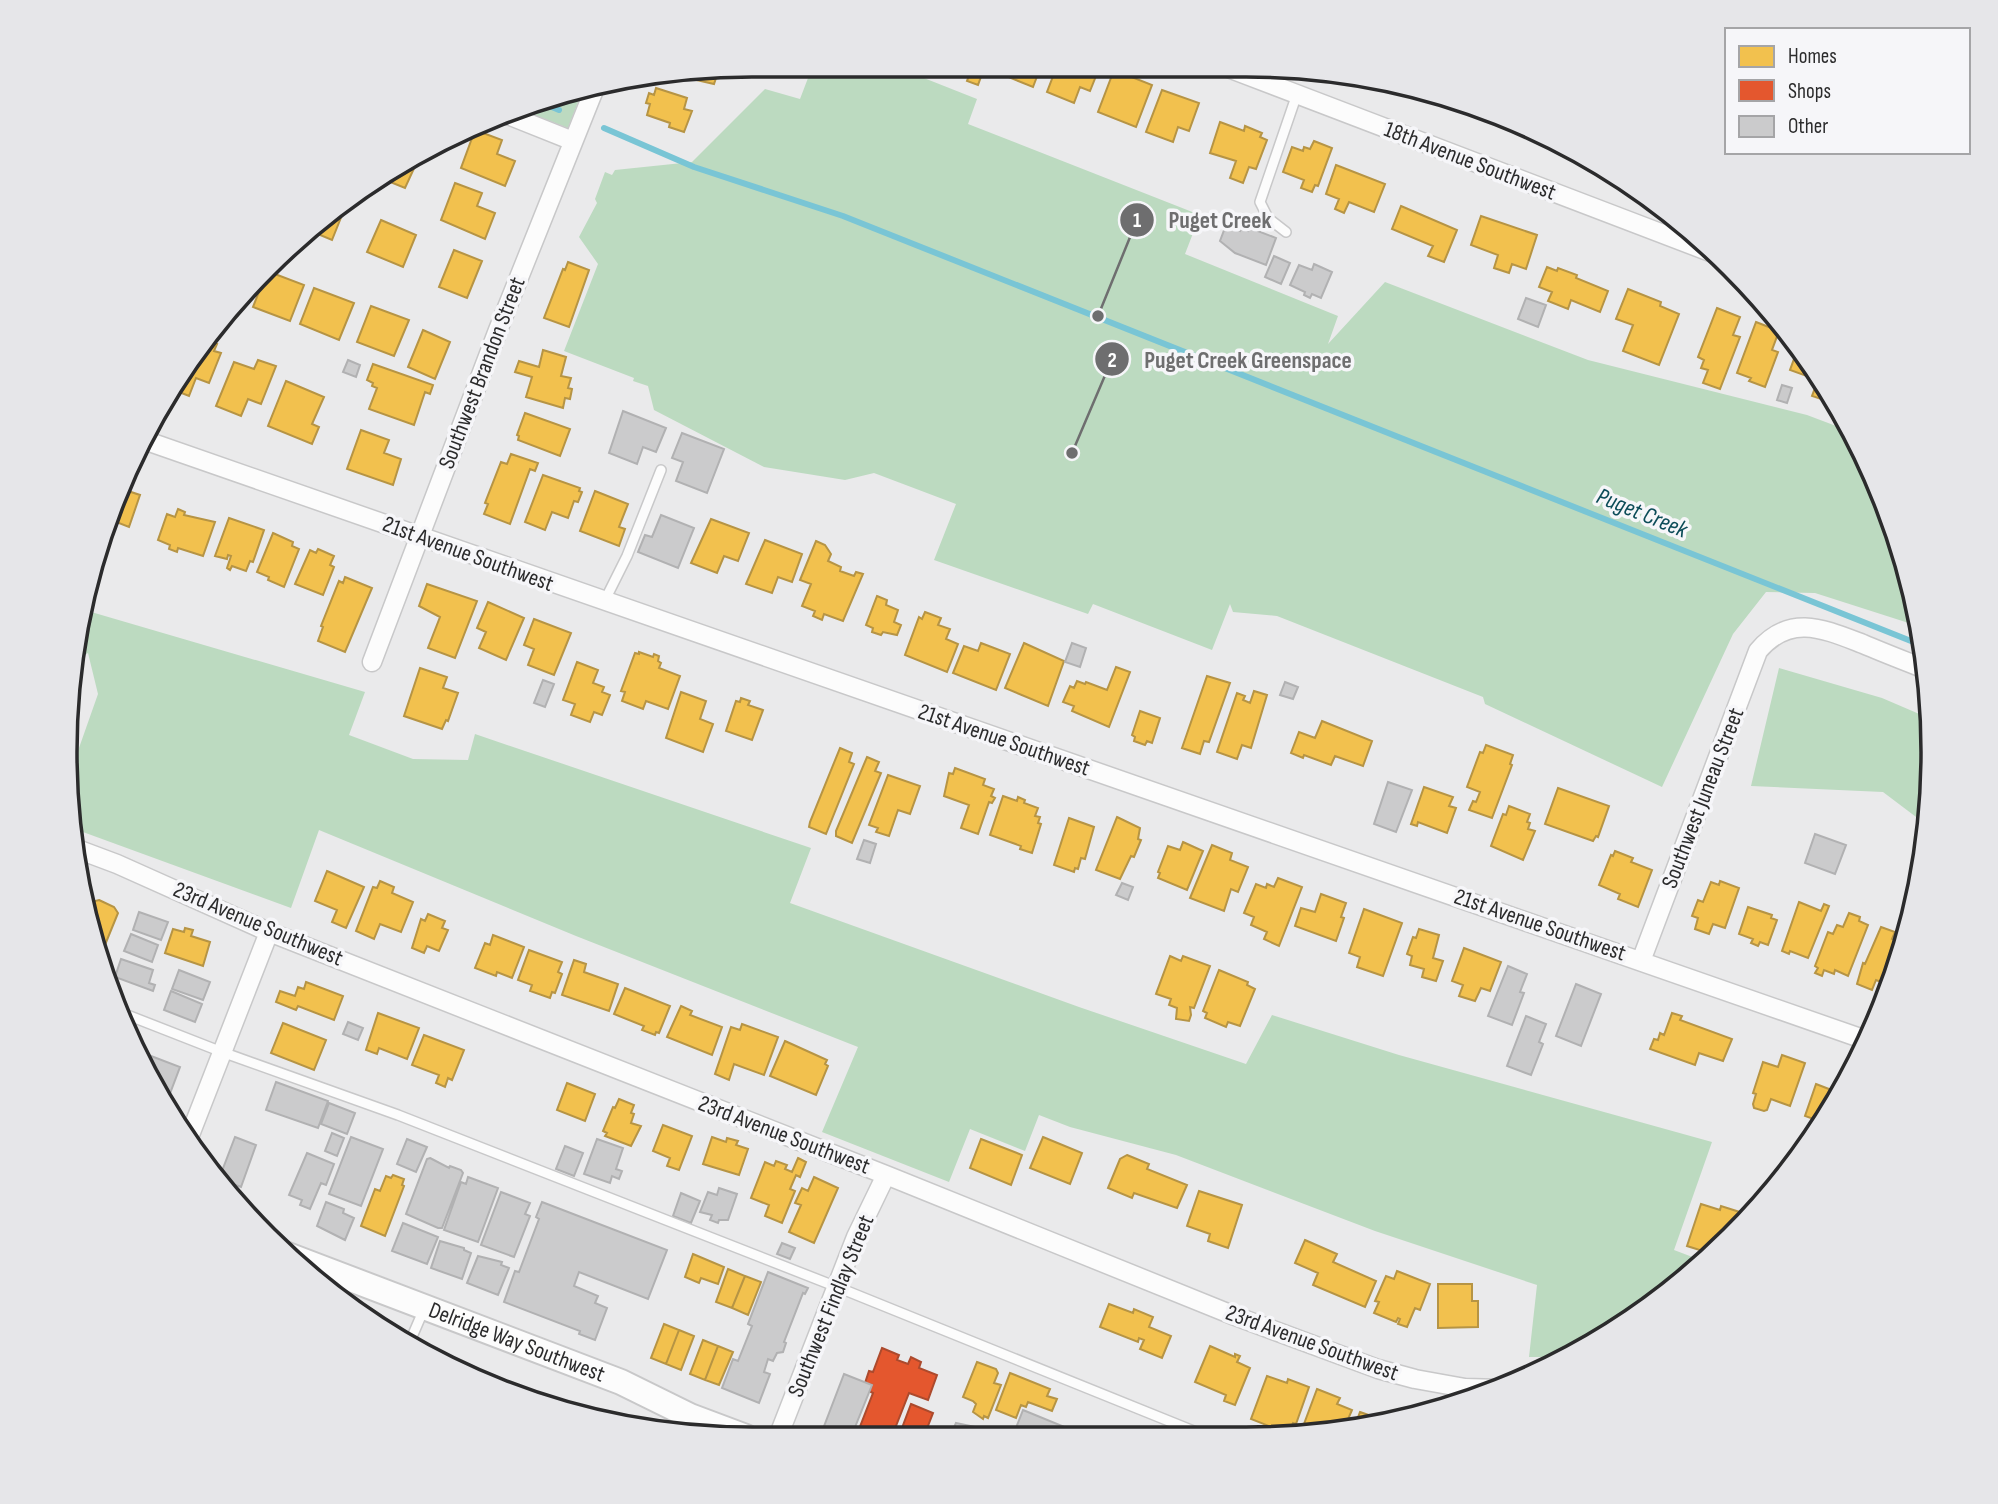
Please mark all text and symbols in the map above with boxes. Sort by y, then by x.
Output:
legend [1725,28,1970,154]
text: Homes [1788,44,1837,69]
text: Shops [1788,79,1831,104]
text: Other [1788,114,1828,139]
street label: 18th Avenue Southwest [1380,115,1560,207]
callout: Puget Creek [1120,197,1286,242]
text: Puget Creek [1168,206,1272,235]
text: 1 [1133,208,1141,233]
street label: Southwest Brandon Street [433,273,531,473]
callout: Puget Creek Greenspace [1095,337,1365,382]
text: Puget Creek Greenspace [1144,346,1352,375]
text: 2 [1107,348,1117,373]
water label: Puget Creek [1592,482,1693,545]
street label: 21st Avenue Southwest [379,510,557,598]
street label: 21st Avenue Southwest [915,698,1093,782]
street label: Southwest Juneau Street [1656,704,1750,892]
street label: 23rd Avenue Southwest [169,876,347,972]
street label: 21st Avenue Southwest [1451,883,1629,967]
street label: 23rd Avenue Southwest [694,1089,874,1181]
street label: Southwest Findlay Street [782,1211,880,1401]
street label: Delridge Way Southwest [425,1296,609,1389]
street label: 23rd Avenue Southwest [1222,1299,1402,1387]

